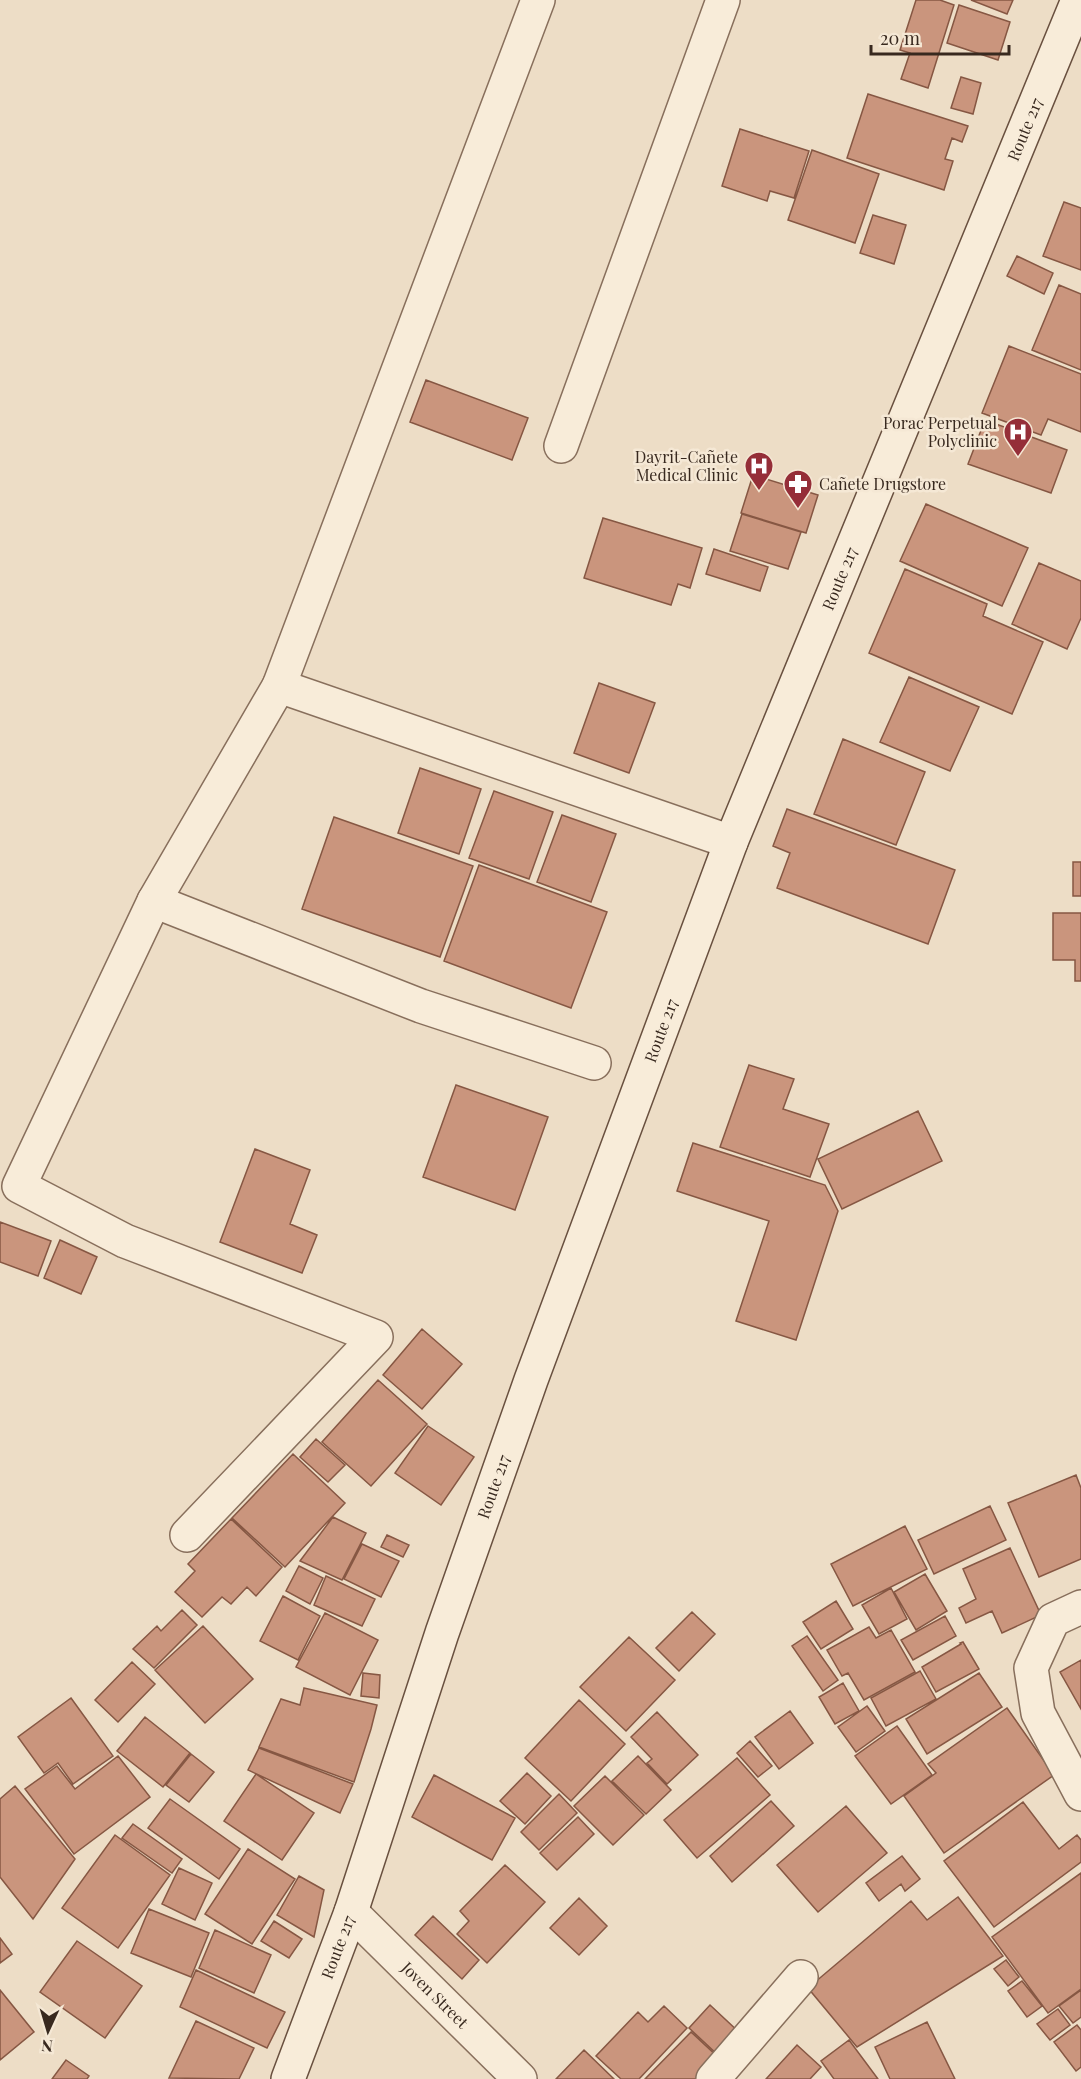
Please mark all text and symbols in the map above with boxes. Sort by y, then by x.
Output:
scale bar [871,18,1009,56]
text: 20 m [880,26,920,50]
street label: Route 217 [1002,94,1047,164]
place label: Porac Perpetual Polyclinic [883,412,997,451]
hospital icon: Porac Perpetual Polyclinic [1002,416,1034,458]
place label: Dayrit-Cañete Medical Clinic [635,446,738,485]
hospital icon: Dayrit-Cañete Medical Clinic [743,450,775,492]
pharmacy icon: Cañete Drugstore [782,468,814,510]
place label: Cañete Drugstore [819,473,946,494]
street label: Route 217 [817,543,862,613]
street label: Route 217 [639,995,682,1065]
street label: Route 217 [472,1451,514,1521]
street label: Route 217 [316,1912,359,1982]
street label: Joven Street [397,1956,473,2032]
north arrow [18,2001,78,2061]
text: N [40,2036,53,2057]

